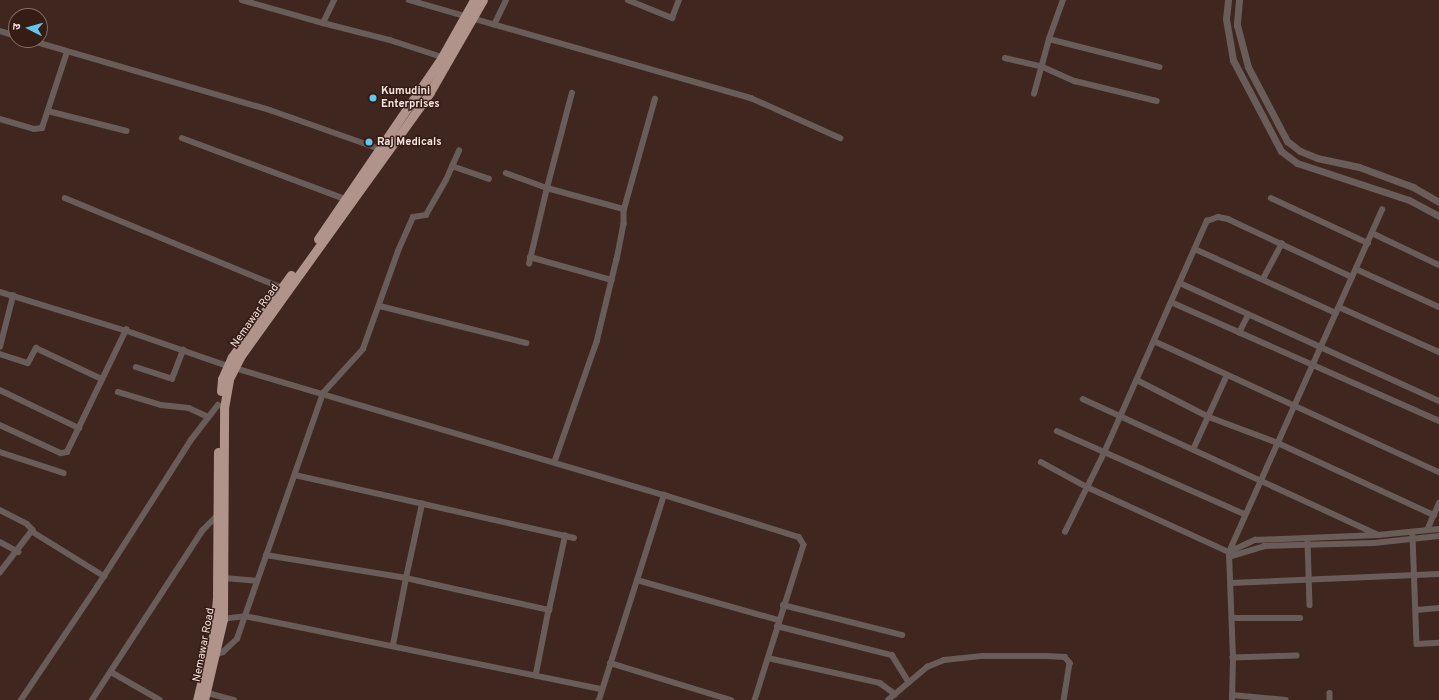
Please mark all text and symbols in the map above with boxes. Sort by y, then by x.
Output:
north arrow [8,8,48,48]
text: उ [10,23,24,31]
place label: Kumudini Enterprises [381,85,440,111]
marker: Kumudini Enterprises [368,93,378,103]
place label: Raj Medicals [377,135,442,149]
marker: Raj Medicals [364,137,374,147]
street label: Nemawar Road [228,282,282,350]
street label: Nemawar Road [190,607,218,683]

